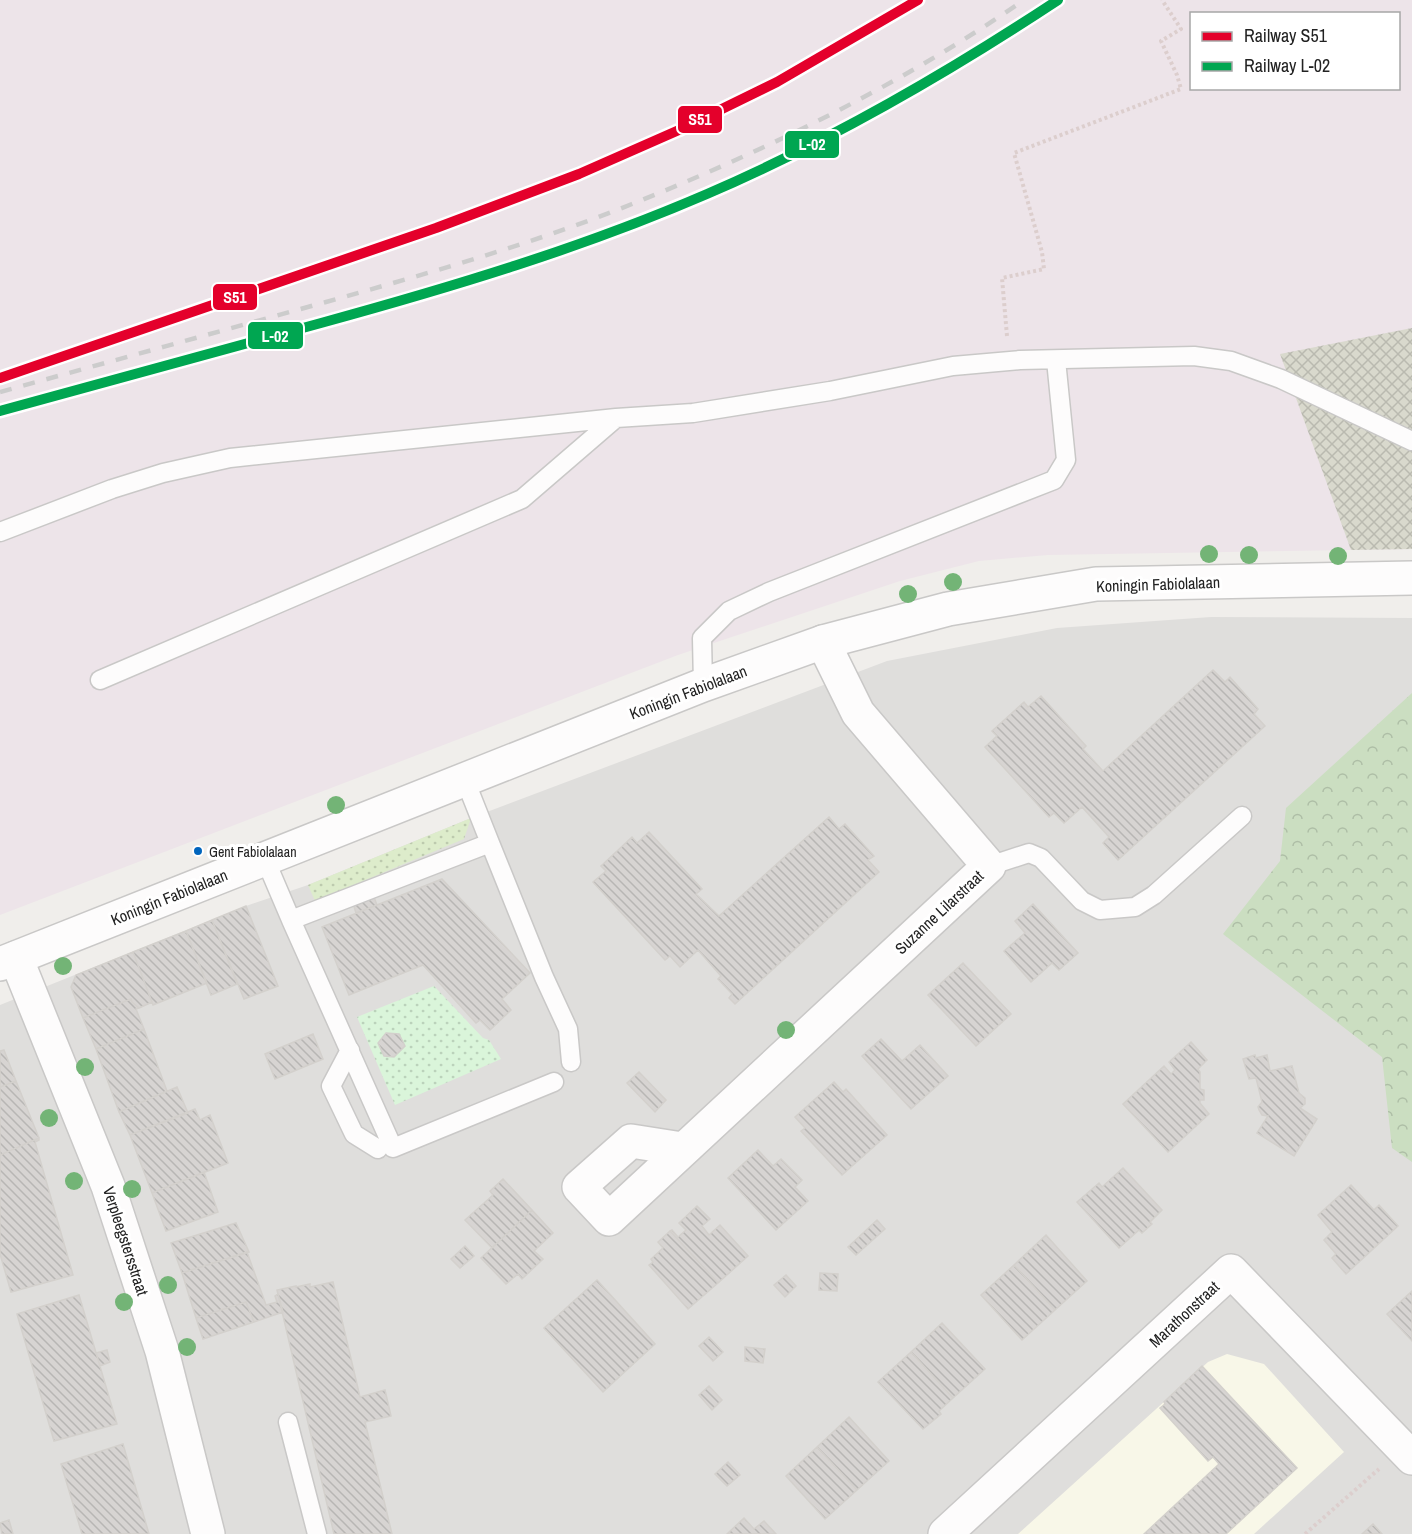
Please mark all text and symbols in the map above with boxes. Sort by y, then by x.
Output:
legend [1190,12,1400,90]
text: Railway S51 [1244,23,1328,48]
text: Railway L-02 [1244,53,1330,78]
line badge: S51 [677,105,723,134]
text: S51 [688,108,712,130]
line badge: L-02 [784,130,840,159]
text: L-02 [799,133,825,155]
line badge: S51 [212,283,258,311]
text: S51 [223,286,247,308]
line badge: L-02 [247,321,304,350]
text: L-02 [262,325,288,347]
street label: Koningin Fabiolalaan [1096,571,1220,597]
street label: Koningin Fabiolalaan [626,659,750,725]
place label: Gent Fabiolalaan [209,843,297,861]
marker: Gent Fabiolalaan [192,845,204,857]
street label: Koningin Fabiolalaan [107,864,231,930]
street label: Suzanne Lilarstraat [890,865,988,959]
street label: Verpleegstersstraat [98,1184,154,1298]
street label: Marathonstraat [1144,1276,1224,1352]

